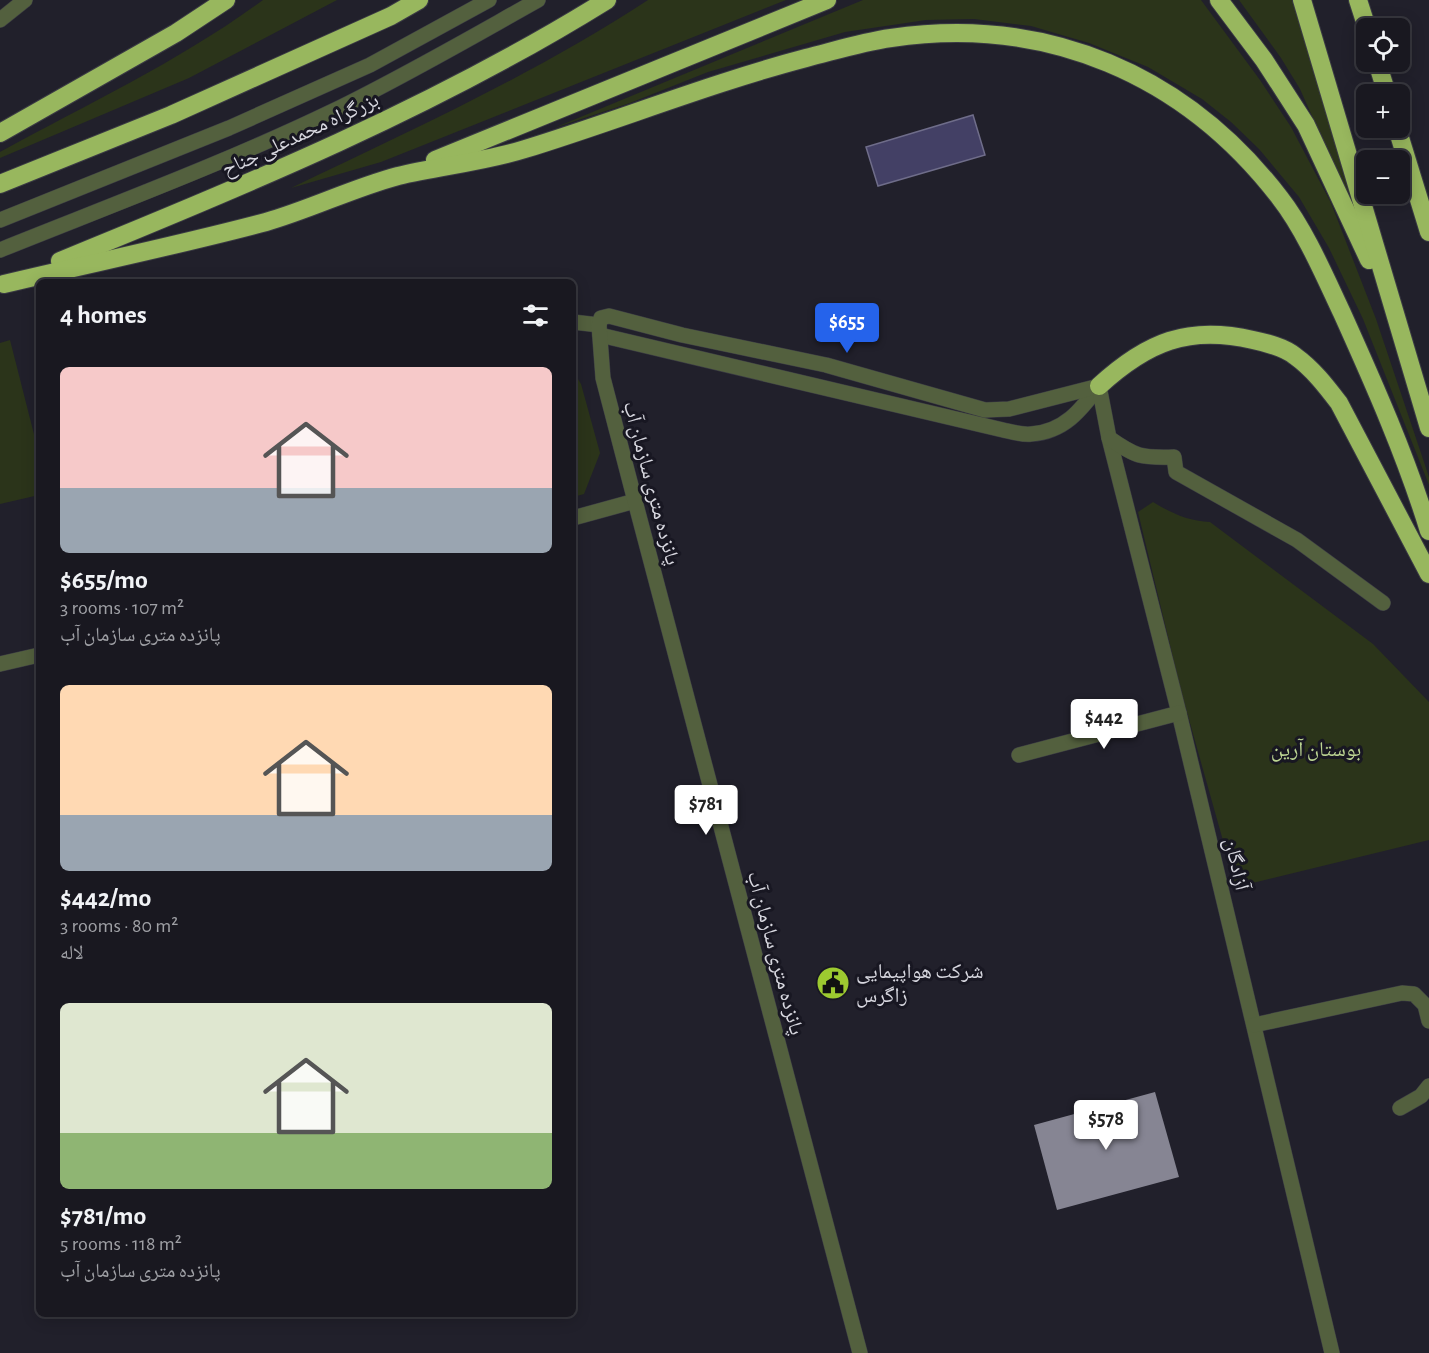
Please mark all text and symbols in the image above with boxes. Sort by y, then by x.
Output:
map controls [1356,18,1410,204]
button: locate [1356,18,1410,72]
button: + [1356,84,1410,138]
street label: بزرگراه محمدعلی جناح [218,89,383,182]
button: − [1356,150,1410,204]
icon: filters [519,299,552,332]
text: 4 homes [60,302,147,328]
pin: $655 [811,303,883,354]
text: $655 [829,312,865,332]
street label: پانزده متری سازمان آب [618,399,684,568]
icon: home [252,406,360,514]
text: $655/mo [60,567,148,593]
text: 3 rooms · 107 m² [60,598,184,618]
text: پانزده متری سازمان آب [60,625,221,645]
pin: $442 [1068,699,1140,750]
text: $442 [1085,708,1123,728]
icon: home [252,724,360,832]
park label: بوستان آرین [1271,738,1361,762]
pin: $781 [670,785,742,836]
text: $781 [689,794,723,814]
street label: آزادگان [1219,836,1254,893]
street label: پانزده متری سازمان آب [742,869,808,1038]
text: $442/mo [60,885,151,911]
text: 3 rooms · 80 m² [60,916,178,936]
text: لاله [60,943,84,963]
place label: شرکت هواپیمایی زاگرس [856,961,984,1008]
public building icon: شرکت هواپیمایی زاگرس [815,965,851,1001]
icon: home [252,1042,360,1150]
pin: $578 [1070,1100,1142,1151]
text: $578 [1088,1109,1124,1129]
text: $781/mo [60,1203,146,1229]
text: 5 rooms · 118 m² [60,1234,182,1254]
text: پانزده متری سازمان آب [60,1261,221,1281]

